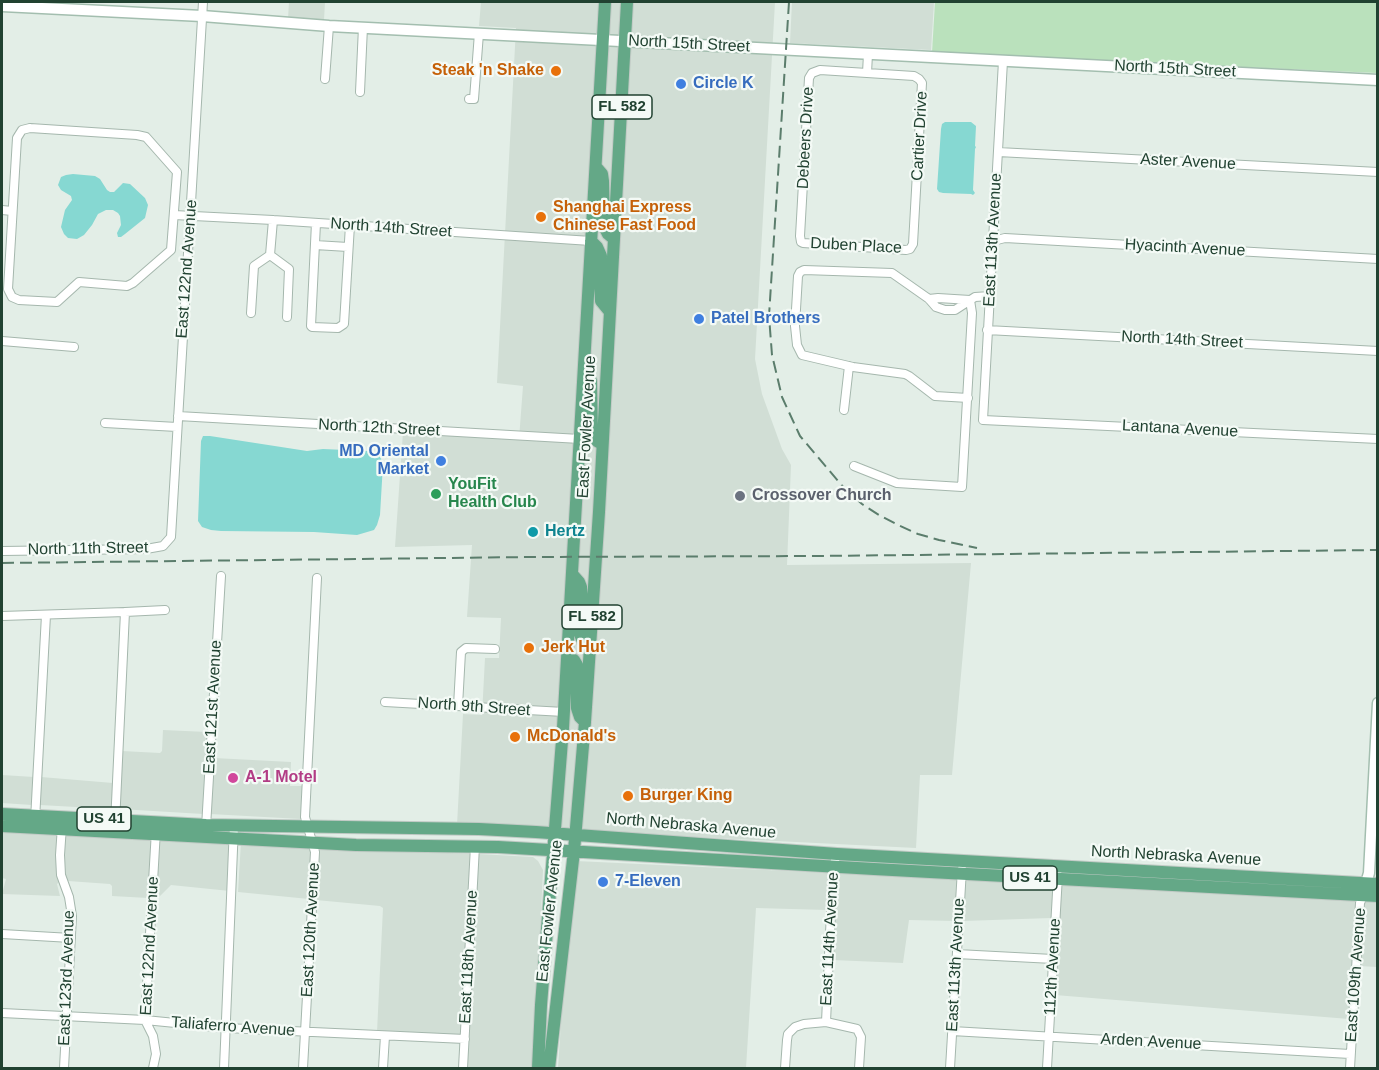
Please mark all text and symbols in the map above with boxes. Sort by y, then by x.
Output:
street label: North 15th Street [628,31,750,57]
street label: North 15th Street [1114,56,1236,82]
place label: Steak 'n Shake [432,61,544,81]
marker: Steak 'n Shake [549,64,563,78]
place label: Circle K [693,74,753,94]
marker: Circle K [674,77,688,91]
street label: Debeers Drive [794,86,818,190]
street label: Cartier Drive [908,91,932,181]
road number: FL 582 [592,95,652,119]
street label: Aster Avenue [1140,150,1236,174]
street label: East 113th Avenue [980,173,1006,307]
place label: Shanghai Express Chinese Fast Food [553,198,696,236]
street label: East 122nd Avenue [173,199,201,339]
marker: Shanghai Express Chinese Fast Food [534,210,548,224]
street label: North 14th Street [330,214,452,242]
street label: Duben Place [810,234,902,258]
street label: Hyacinth Avenue [1124,235,1246,261]
place label: Patel Brothers [711,309,820,329]
marker: Patel Brothers [692,312,706,326]
street label: North 14th Street [1121,327,1243,353]
street label: East Fowler Avenue [574,355,600,499]
street label: North 12th Street [318,415,440,441]
street label: Lantana Avenue [1121,416,1239,442]
place label: MD Oriental Market [339,442,429,480]
marker: MD Oriental Market [434,454,448,468]
place label: YouFit Health Club [448,475,537,513]
place label: Crossover Church [752,486,892,506]
marker: YouFit Health Club [429,487,443,501]
marker: Crossover Church [733,489,747,503]
place label: Hertz [545,522,585,542]
marker: Hertz [526,525,540,539]
street label: North 11th Street [28,538,148,560]
road number: FL 582 [562,605,622,629]
place label: Jerk Hut [541,638,605,658]
street label: East 121st Avenue [200,640,226,774]
marker: Jerk Hut [522,641,536,655]
street label: North 9th Street [417,693,531,721]
place label: McDonald's [527,727,616,747]
marker: McDonald's [508,730,522,744]
place label: A-1 Motel [245,768,317,788]
marker: A-1 Motel [226,771,240,785]
place label: Burger King [640,786,732,806]
marker: Burger King [621,789,635,803]
road number: US 41 [77,807,131,831]
street label: North Nebraska Avenue [605,809,777,843]
street label: East Fowler Avenue [533,839,567,983]
street label: North Nebraska Avenue [1090,842,1262,870]
street label: East 120th Avenue [298,862,324,998]
road number: US 41 [1003,866,1057,890]
place label: 7-Eleven [615,872,681,892]
street label: East 114th Avenue [817,872,843,1006]
marker: 7-Eleven [596,875,610,889]
street label: East 122nd Avenue [137,876,163,1016]
street label: East 118th Avenue [456,890,482,1024]
street label: East 113th Avenue [943,898,969,1032]
street label: East 109th Avenue [1342,907,1370,1043]
street label: East 123rd Avenue [55,910,79,1046]
street label: 112th Avenue [1041,918,1065,1016]
street label: Taliaferro Avenue [170,1013,296,1041]
street label: Arden Avenue [1100,1030,1202,1054]

